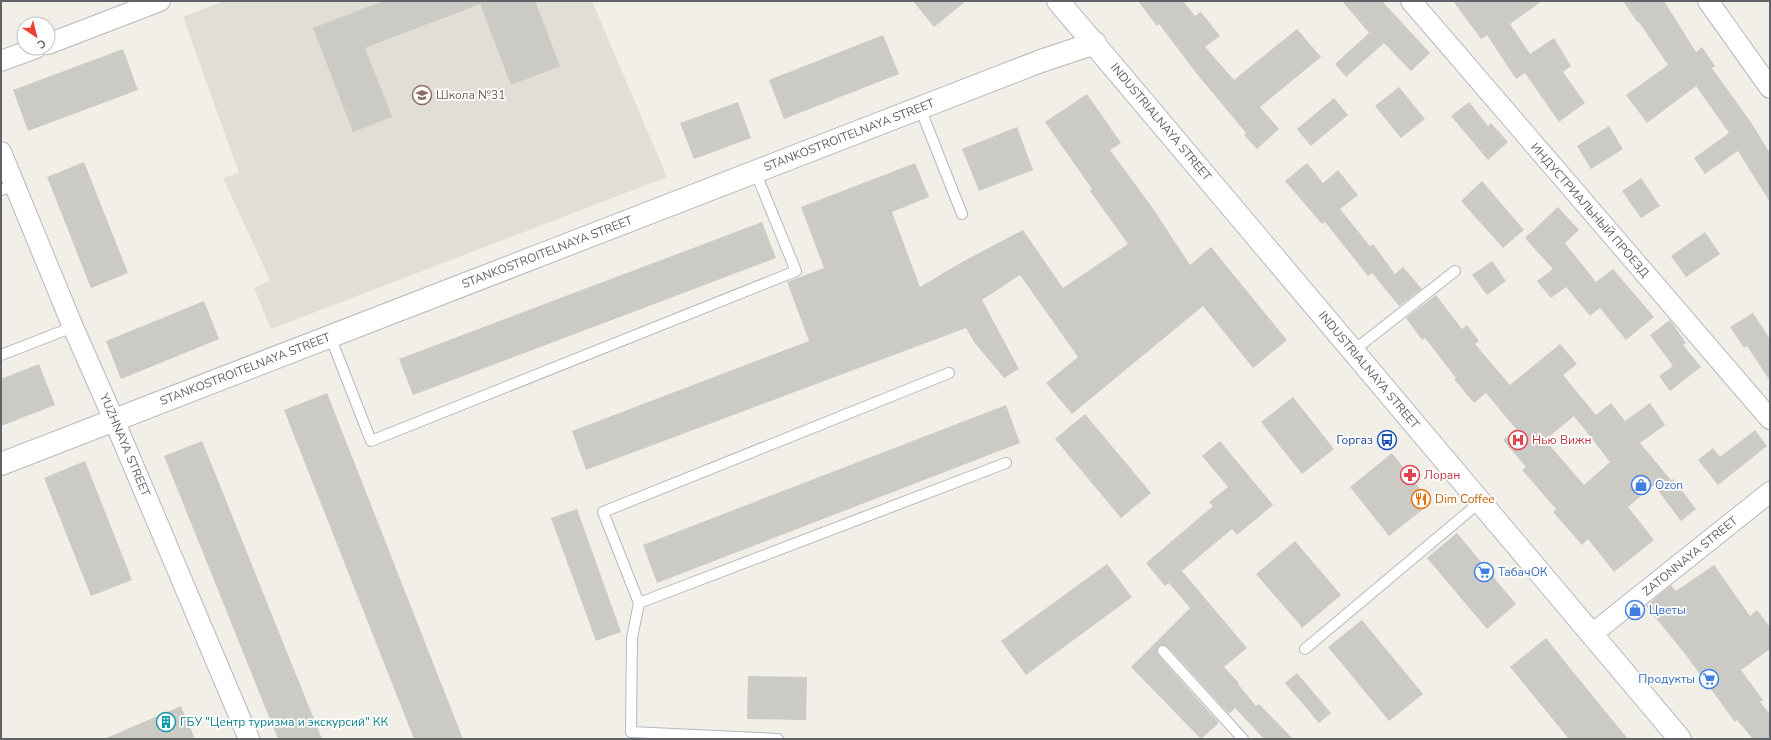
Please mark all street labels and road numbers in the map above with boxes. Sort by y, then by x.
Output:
street label: INDUSTRIALNAYA STREET [1107,60,1215,185]
street label: STANKOSTROITELNAYA STREET [761,95,937,175]
street label: ИНДУСТРИАЛЬНЫЙ ПРОЕЗД [1527,139,1653,281]
street label: STANKOSTROITELNAYA STREET [459,212,635,292]
street label: INDUSTRIALNAYA STREET [1315,308,1423,433]
street label: STANKOSTROITELNAYA STREET [157,329,333,409]
street label: YUZHNAYA STREET [96,390,154,500]
street label: ZATONNAYA STREET [1639,512,1742,599]

